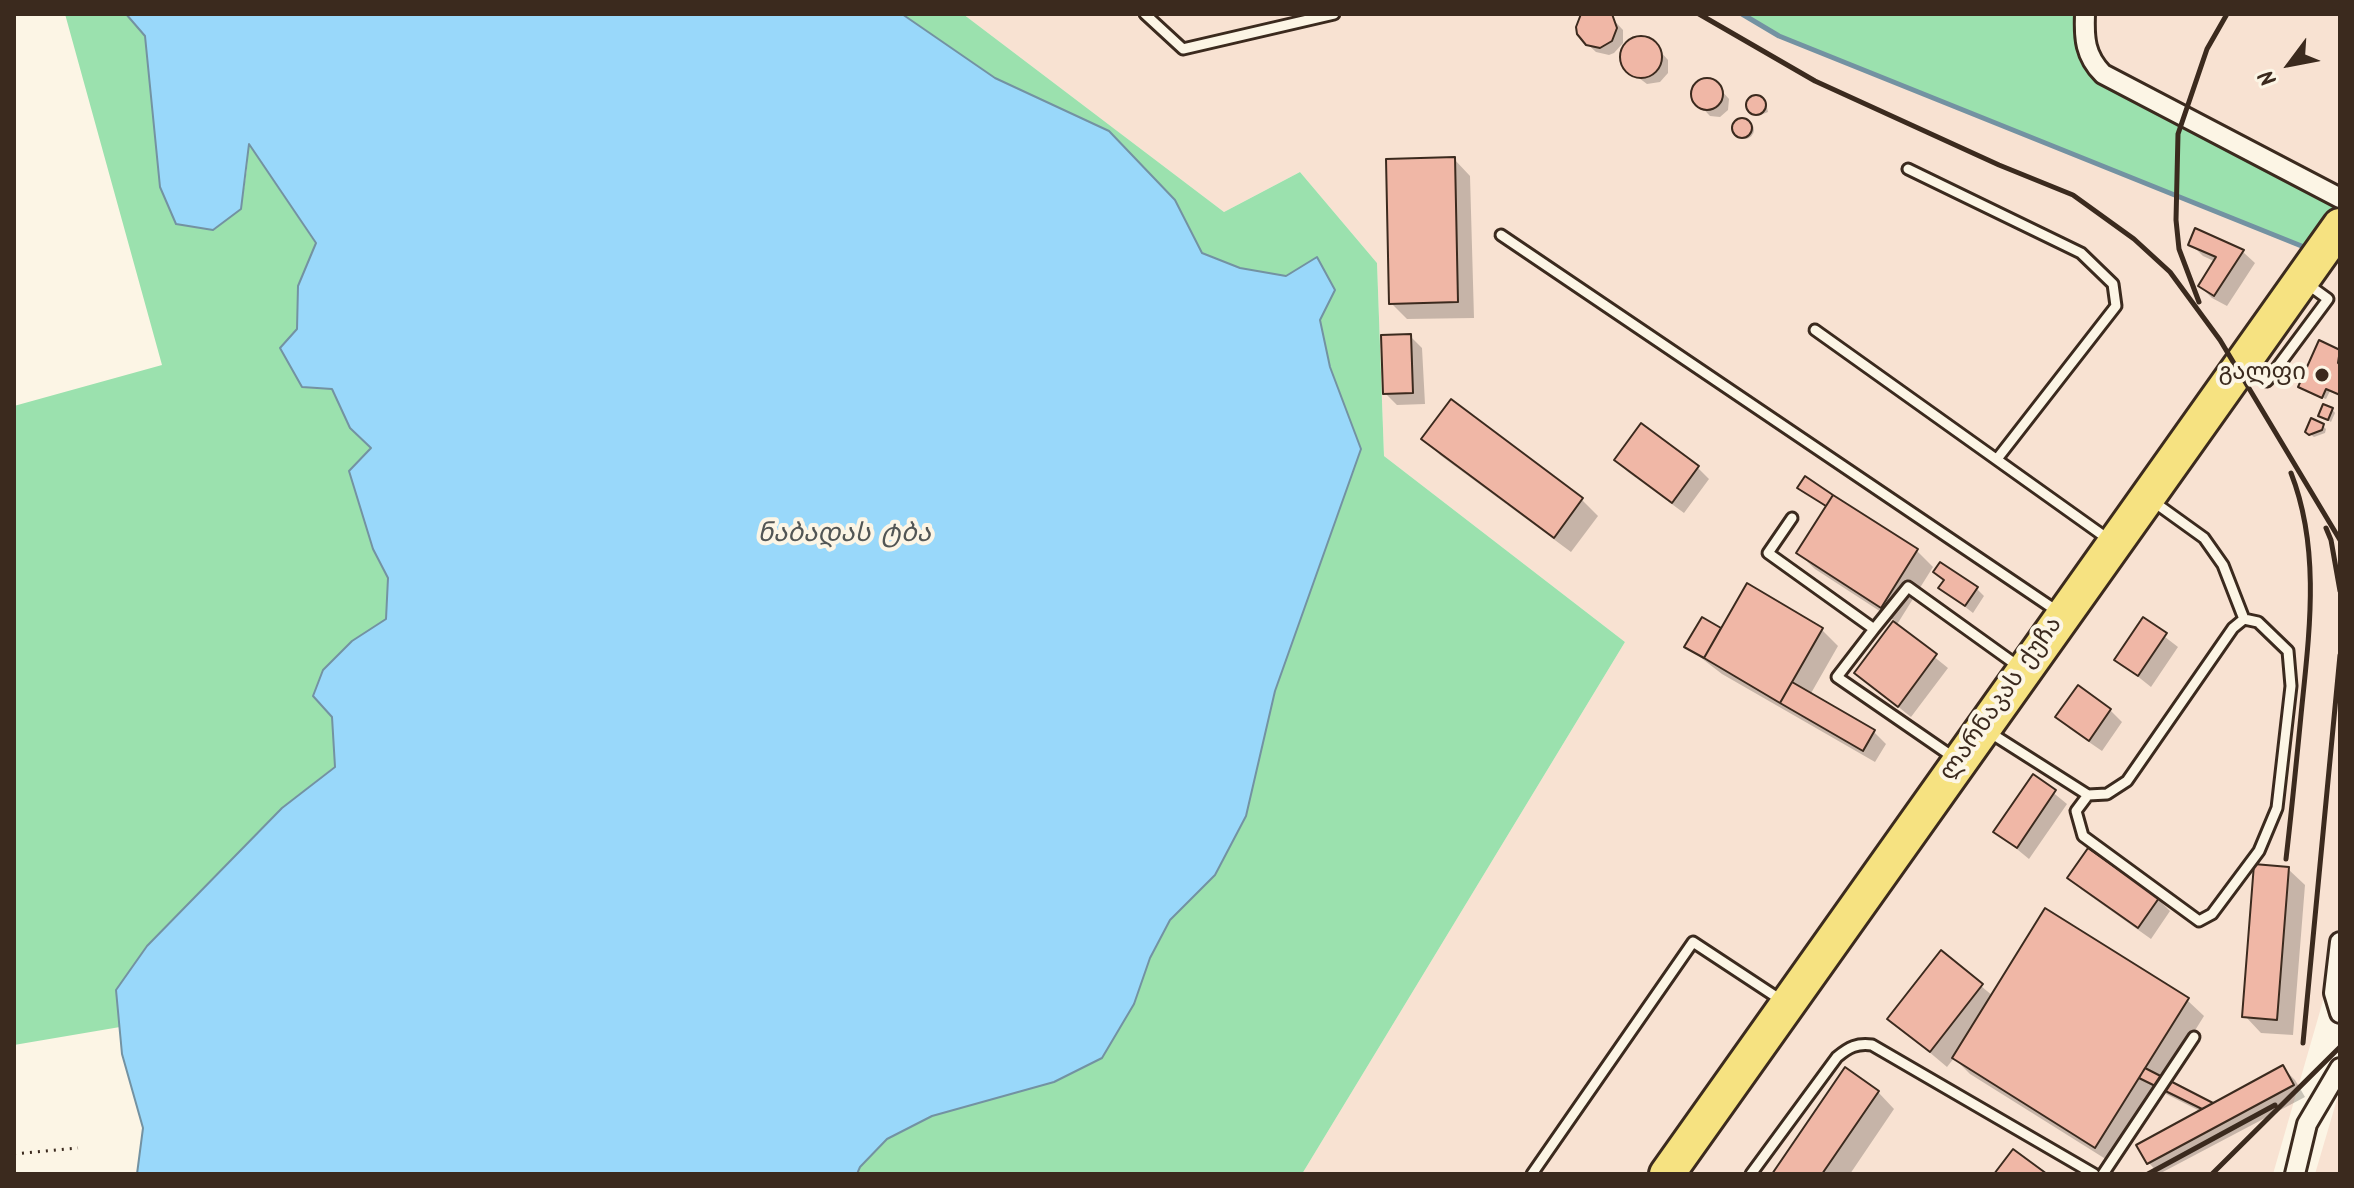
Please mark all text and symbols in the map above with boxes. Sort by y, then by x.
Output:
north arrow [2250,24,2330,104]
text: N [2251,62,2288,92]
place label: გალფი [2218,361,2306,389]
marker: გალფი [2313,366,2331,384]
water label: ნაბადას ტბა [757,521,931,553]
street label: ლარნაკას ქუჩა [1936,613,2070,787]

